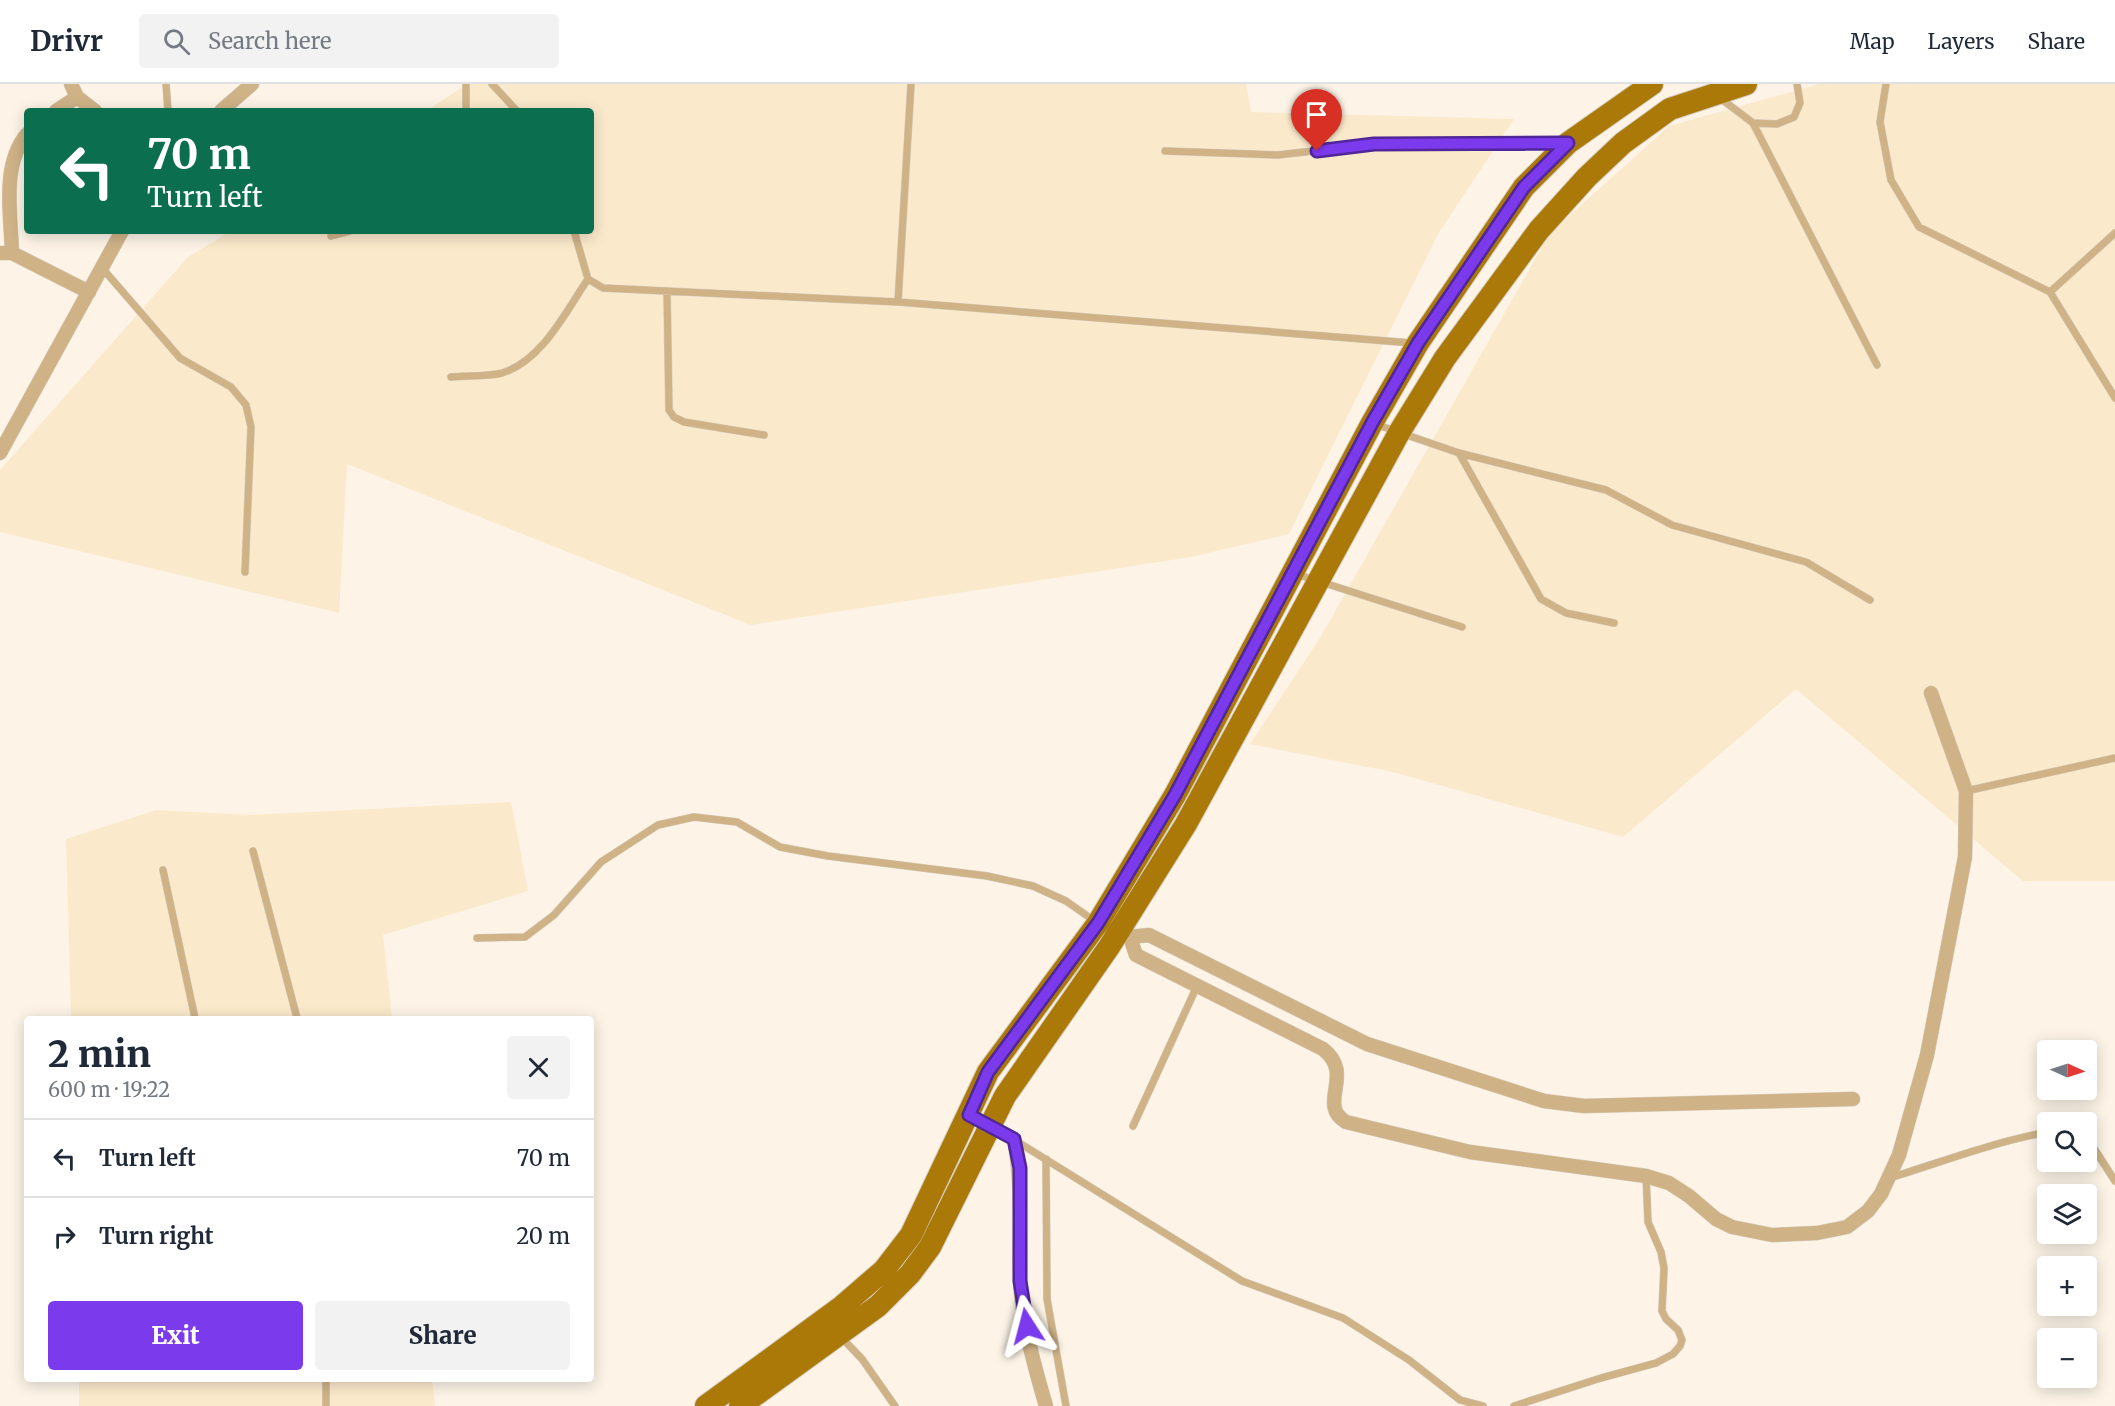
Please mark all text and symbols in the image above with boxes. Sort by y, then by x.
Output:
search box [139,14,559,68]
text: Drivr [30,23,103,59]
icon: search [160,25,193,58]
text: Search here [208,27,331,55]
text: Map [1850,28,1895,55]
text: Layers [1928,28,1995,55]
text: Share [2028,28,2085,55]
pin [1291,89,1342,151]
icon: arrive [1300,98,1333,131]
text: 70 m [147,128,251,180]
icon: left [48,132,126,210]
text: Turn left [147,180,262,214]
text: 2 min [48,1032,151,1077]
button: close [507,1036,570,1099]
north arrow [2037,1040,2097,1100]
map controls [2037,1040,2097,1388]
text: 600 m · 19:22 [48,1077,170,1102]
button: search [2037,1112,2097,1172]
icon: left [48,1142,81,1175]
text: Turn left [99,1144,196,1172]
text: 70 m [517,1144,570,1172]
button: layers [2037,1184,2097,1244]
icon: right [48,1220,81,1253]
text: Turn right [99,1222,213,1250]
text: 20 m [516,1222,570,1250]
button: + [2037,1256,2097,1316]
position arrow [995,1294,1059,1358]
button: Exit [48,1301,303,1370]
button: Share [315,1301,570,1370]
button: − [2037,1328,2097,1388]

